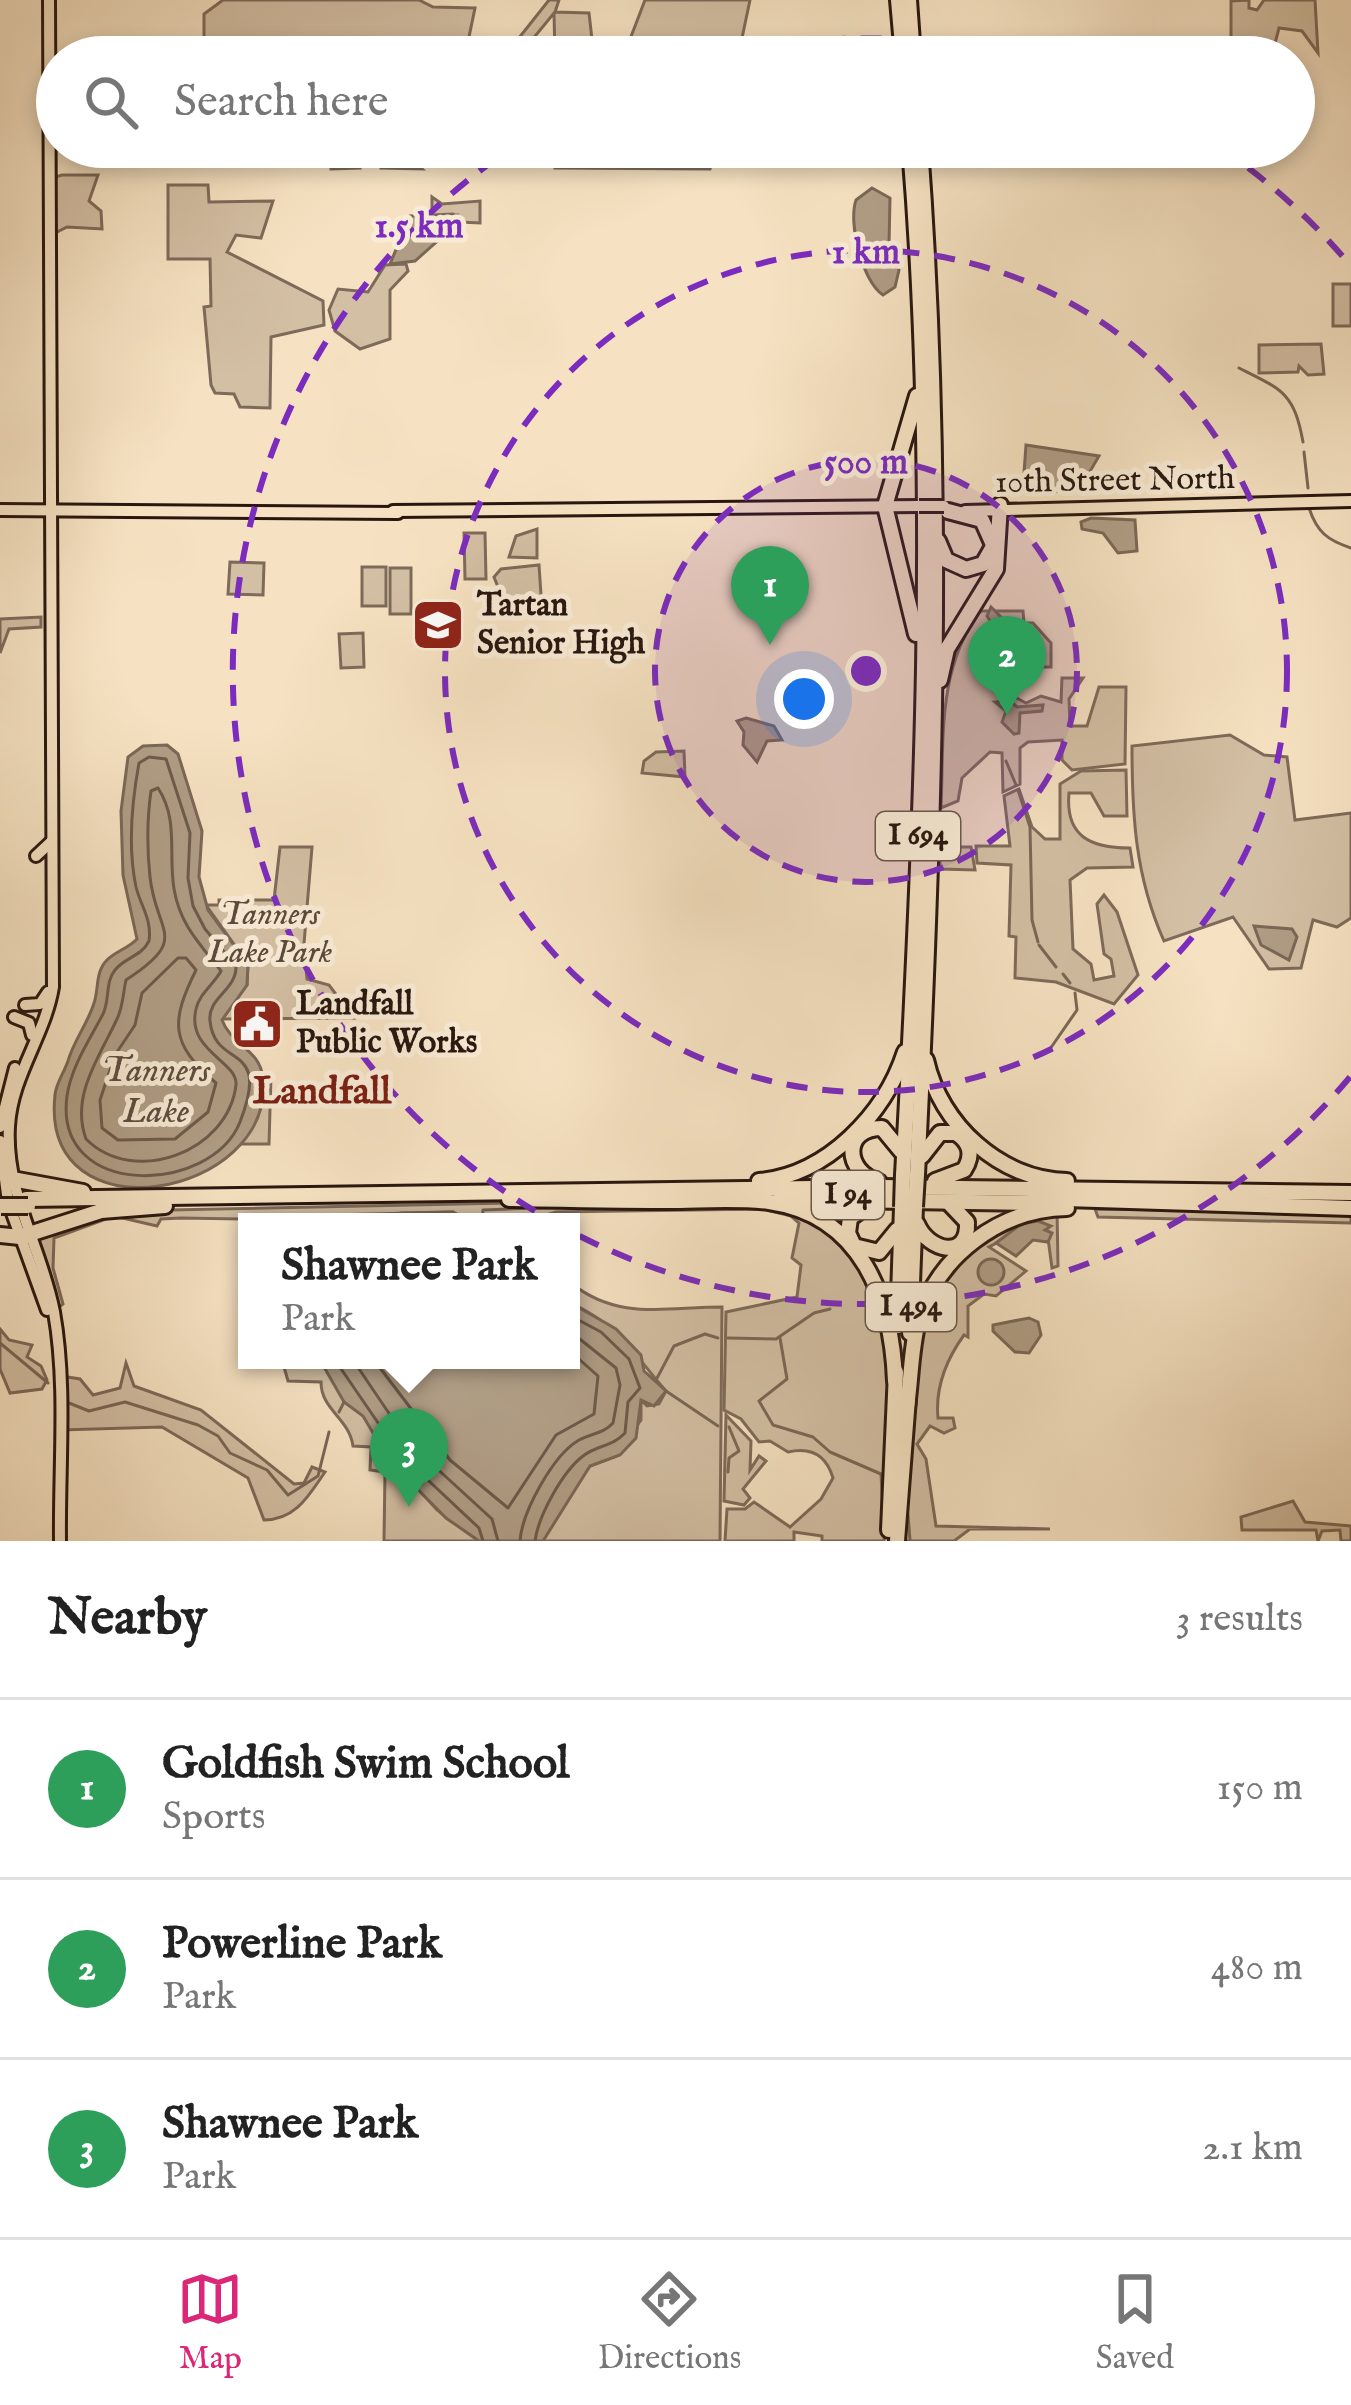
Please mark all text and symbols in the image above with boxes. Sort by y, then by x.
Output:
search box [36,36,1315,168]
icon: search [78,69,144,135]
text: Search here [174,74,388,131]
text: 1.5 km [374,204,464,250]
text: 1 km [832,230,900,276]
text: 500 m [824,440,908,486]
street label: 10th Street North [995,458,1236,504]
pin: 1 [731,546,809,645]
place label: Tartan Senior High [476,585,645,665]
school or university icon: Tartan Senior High [410,597,466,653]
pin: 2 [968,616,1046,715]
centre of rings [845,650,887,692]
your location [774,669,834,729]
road number: I 694 [876,812,960,860]
park label: Tanners Lake Park [207,894,332,974]
place label: Landfall Public Works [296,984,477,1064]
public building icon: Landfall Public Works [229,996,285,1052]
water label: Tanners Lake [102,1048,211,1135]
district label: Landfall [253,1068,393,1117]
road number: I 94 [812,1171,884,1219]
popup [238,1213,580,1369]
text: Shawnee Park [281,1238,537,1295]
road number: I 494 [866,1283,956,1331]
text: Park [281,1295,355,1344]
pin: 3 [370,1408,448,1507]
text: Nearby [48,1587,207,1652]
text: 3 results [1176,1595,1303,1644]
text: Goldfish Swim School [162,1736,569,1793]
text: 1 [80,1764,94,1813]
text: 150 m [1217,1764,1303,1813]
text: Sports [162,1793,265,1842]
text: Powerline Park [162,1916,442,1973]
text: 2 [78,1944,96,1993]
text: 480 m [1211,1944,1303,1993]
text: Park [162,1973,236,2022]
text: Shawnee Park [162,2096,418,2153]
text: 3 [80,2124,94,2173]
text: 2.1 km [1202,2124,1303,2173]
text: Park [162,2153,236,2202]
tab: Map [177,2266,243,2380]
tab: Directions [598,2266,741,2380]
tab: Saved [1096,2266,1174,2380]

